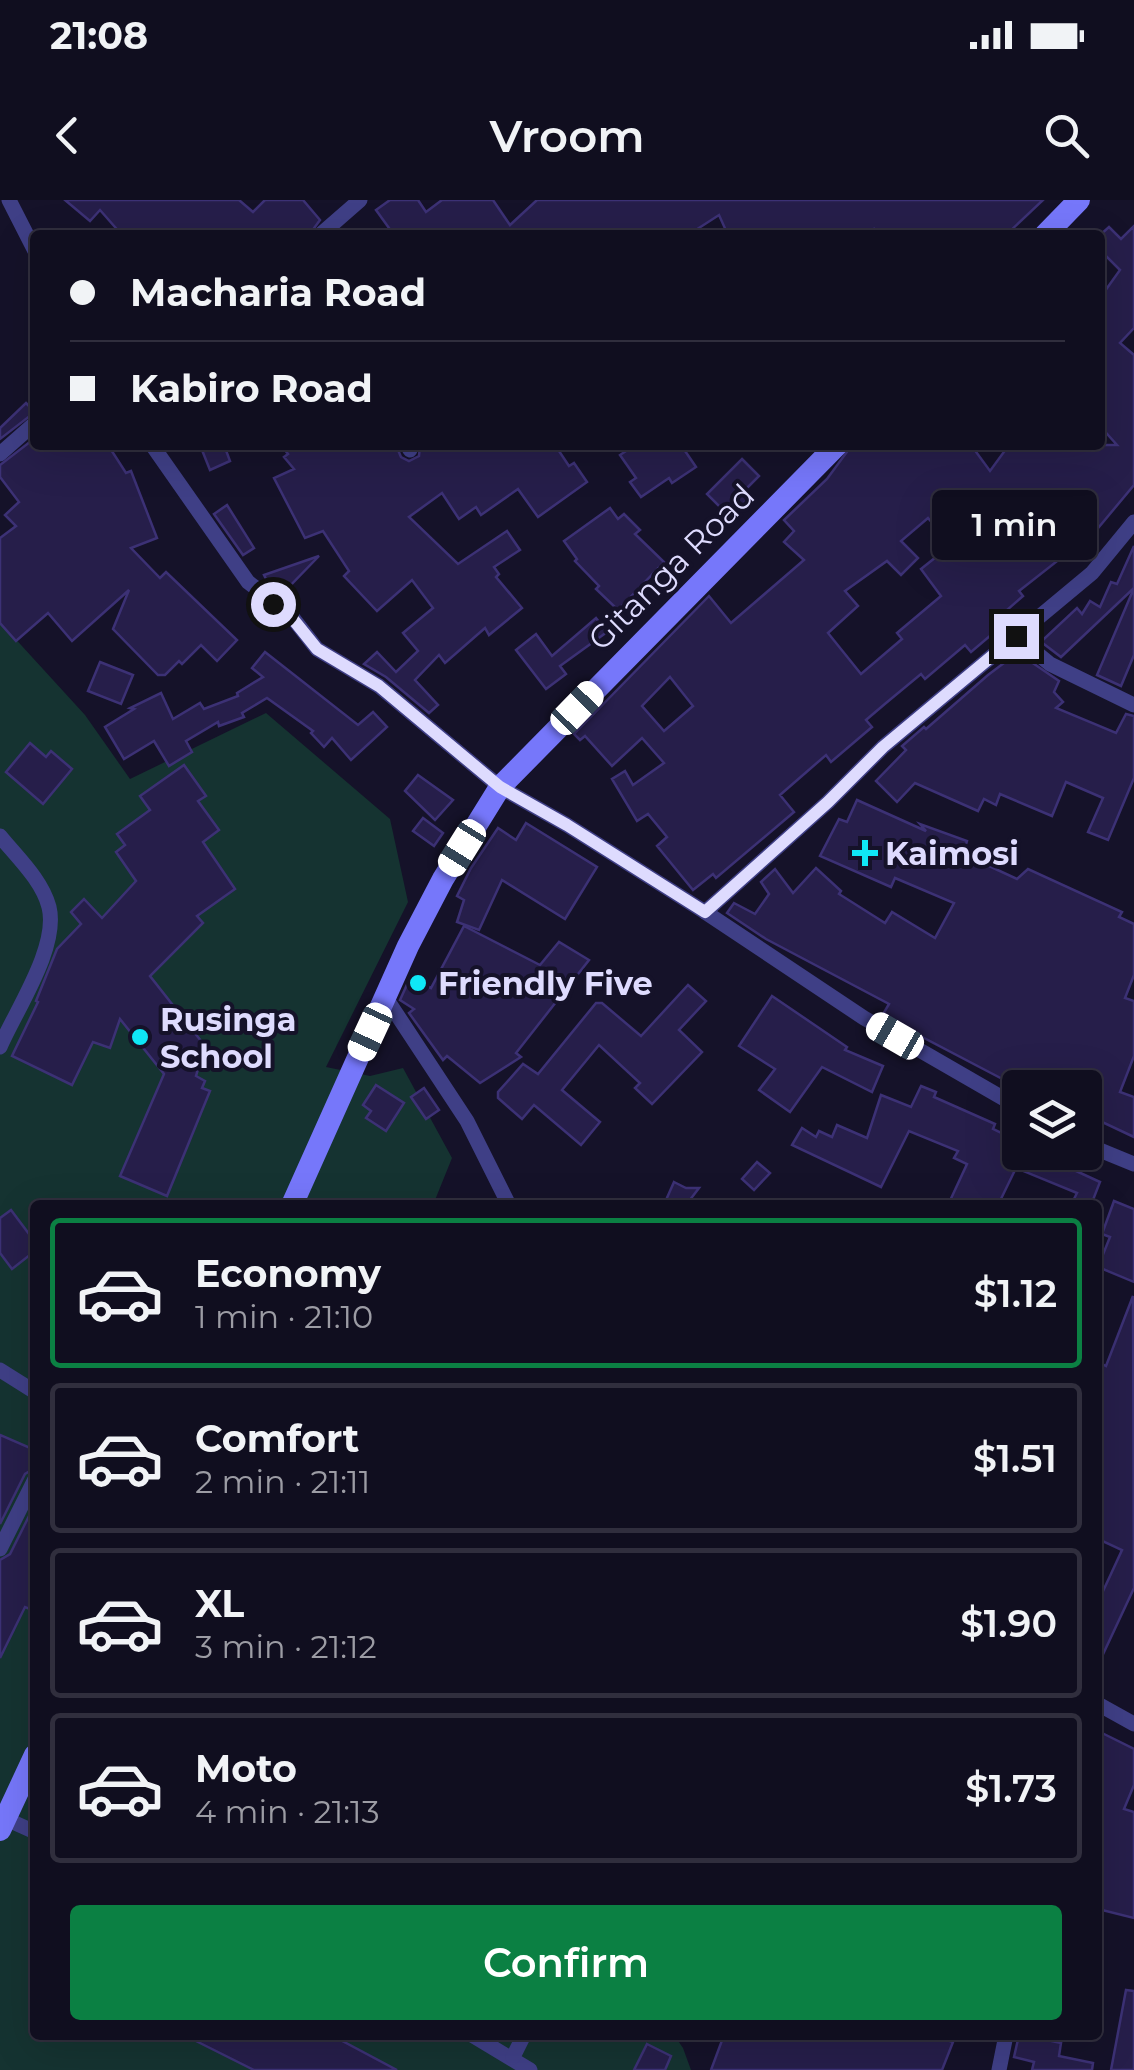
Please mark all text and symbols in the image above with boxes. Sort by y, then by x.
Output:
text: 21:08 [50,12,148,59]
icon: back [40,108,95,163]
text: Vroom [489,108,645,163]
icon: search [1039,108,1094,163]
text: Macharia Road [130,269,426,316]
text: Kabiro Road [130,365,373,412]
street label: Gitanga Road [580,476,762,658]
callout: 1 min [934,491,1098,561]
text: 1 min [972,505,1057,544]
route start [251,582,296,627]
route end [994,614,1039,659]
car [545,676,609,740]
car [433,815,491,881]
place label: Kaimosi [885,834,1019,873]
marker: Kaimosi [854,842,876,864]
place label: Friendly Five [438,964,653,1003]
marker: Friendly Five [407,972,429,994]
car [344,998,396,1066]
place label: Rusinga School [160,1000,297,1076]
car [862,1008,928,1064]
marker: Rusinga School [129,1026,151,1048]
map controls [1002,1070,1102,1170]
button: layers [1002,1070,1102,1170]
icon: car [75,1248,165,1338]
text: Economy [195,1250,381,1297]
text: $1.12 [974,1270,1057,1317]
text: 1 min · 21:10 [195,1297,373,1336]
icon: car [75,1413,165,1503]
text: Comfort [195,1415,359,1462]
text: $1.51 [973,1435,1057,1482]
text: 2 min · 21:11 [195,1462,370,1501]
icon: car [75,1578,165,1668]
text: XL [195,1580,244,1627]
text: $1.90 [960,1600,1057,1647]
text: 3 min · 21:12 [195,1627,377,1666]
icon: car [75,1743,165,1833]
text: Moto [195,1745,297,1792]
text: $1.73 [965,1765,1057,1812]
text: 4 min · 21:13 [195,1792,380,1831]
button: Confirm [70,1905,1062,2020]

